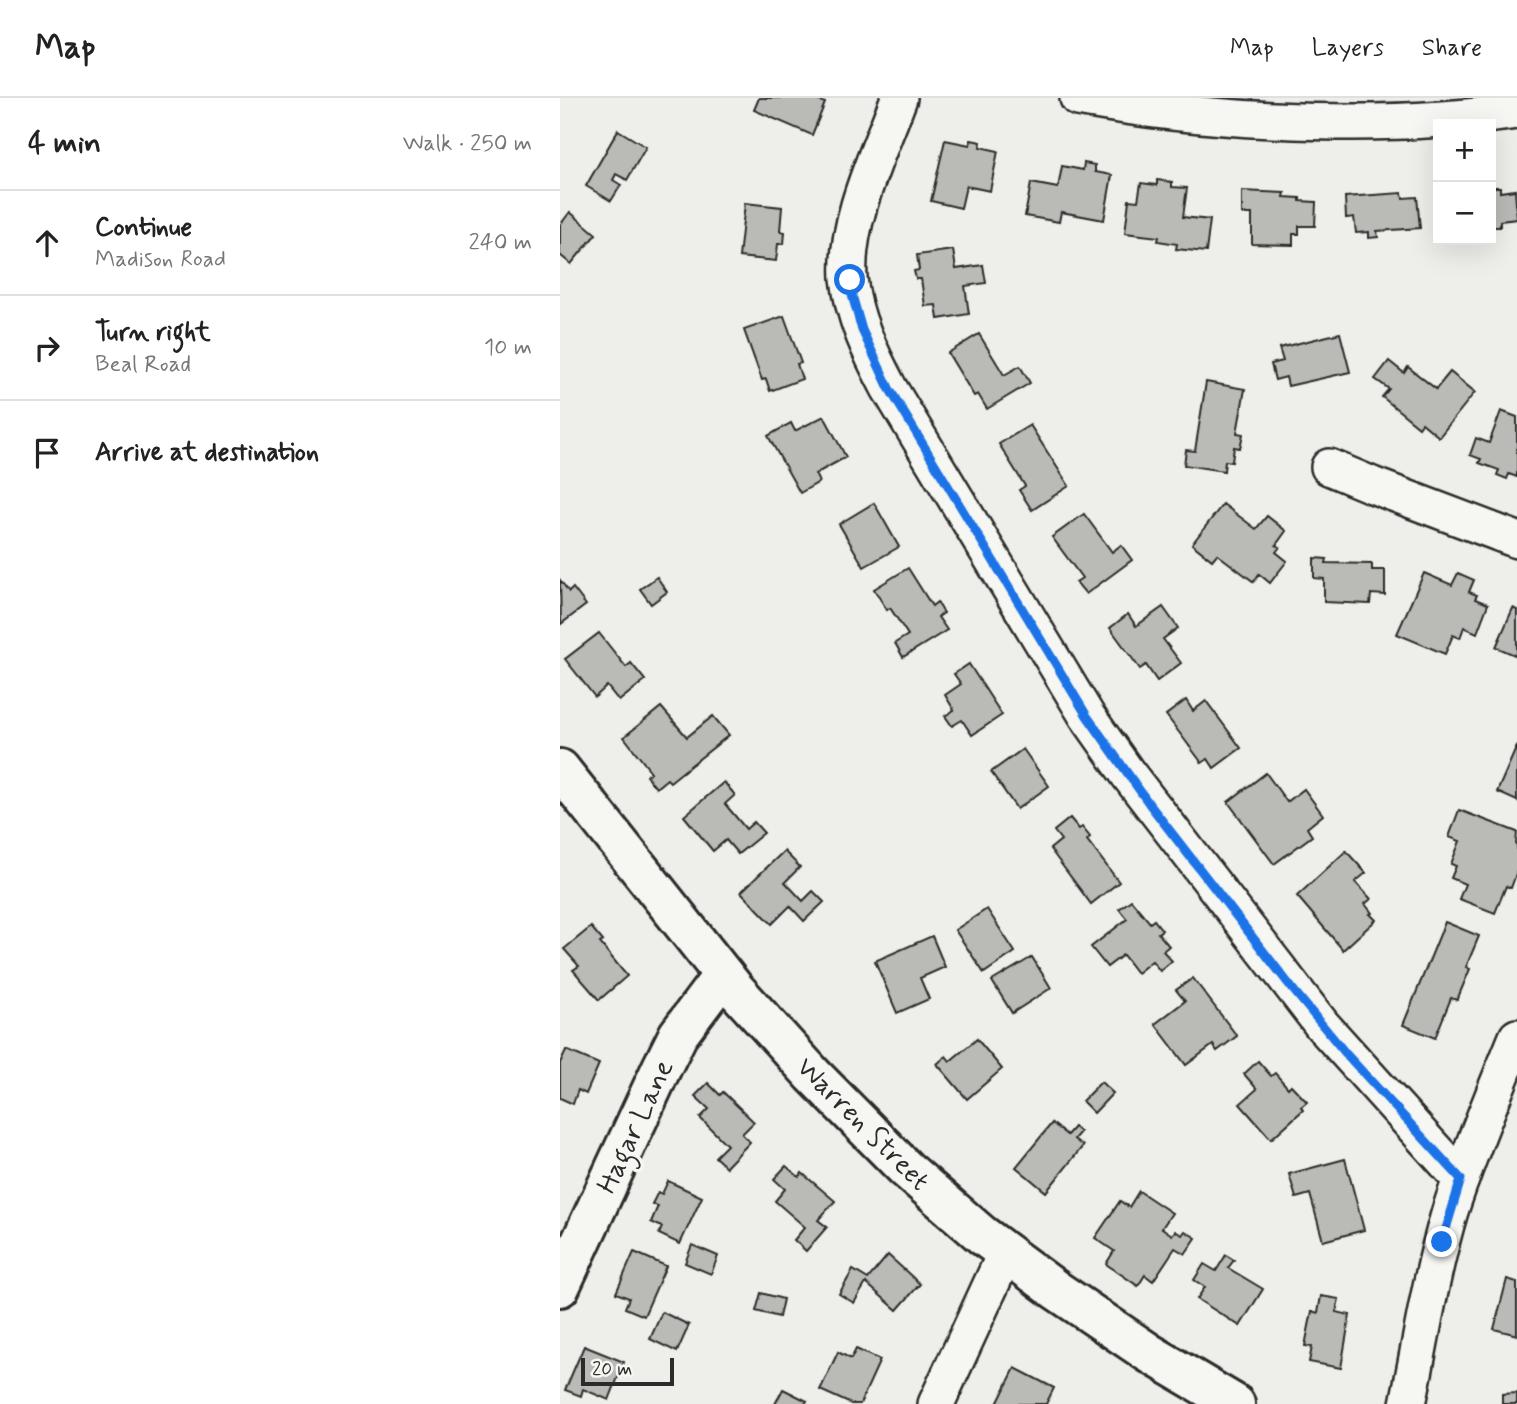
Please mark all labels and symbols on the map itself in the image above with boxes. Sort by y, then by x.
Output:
route start [834,264,865,295]
street label: Warren Street [787,1050,937,1200]
street label: Hagar Lane [589,1054,686,1201]
route end [1426,1226,1457,1257]
scale bar [581,1355,674,1387]

